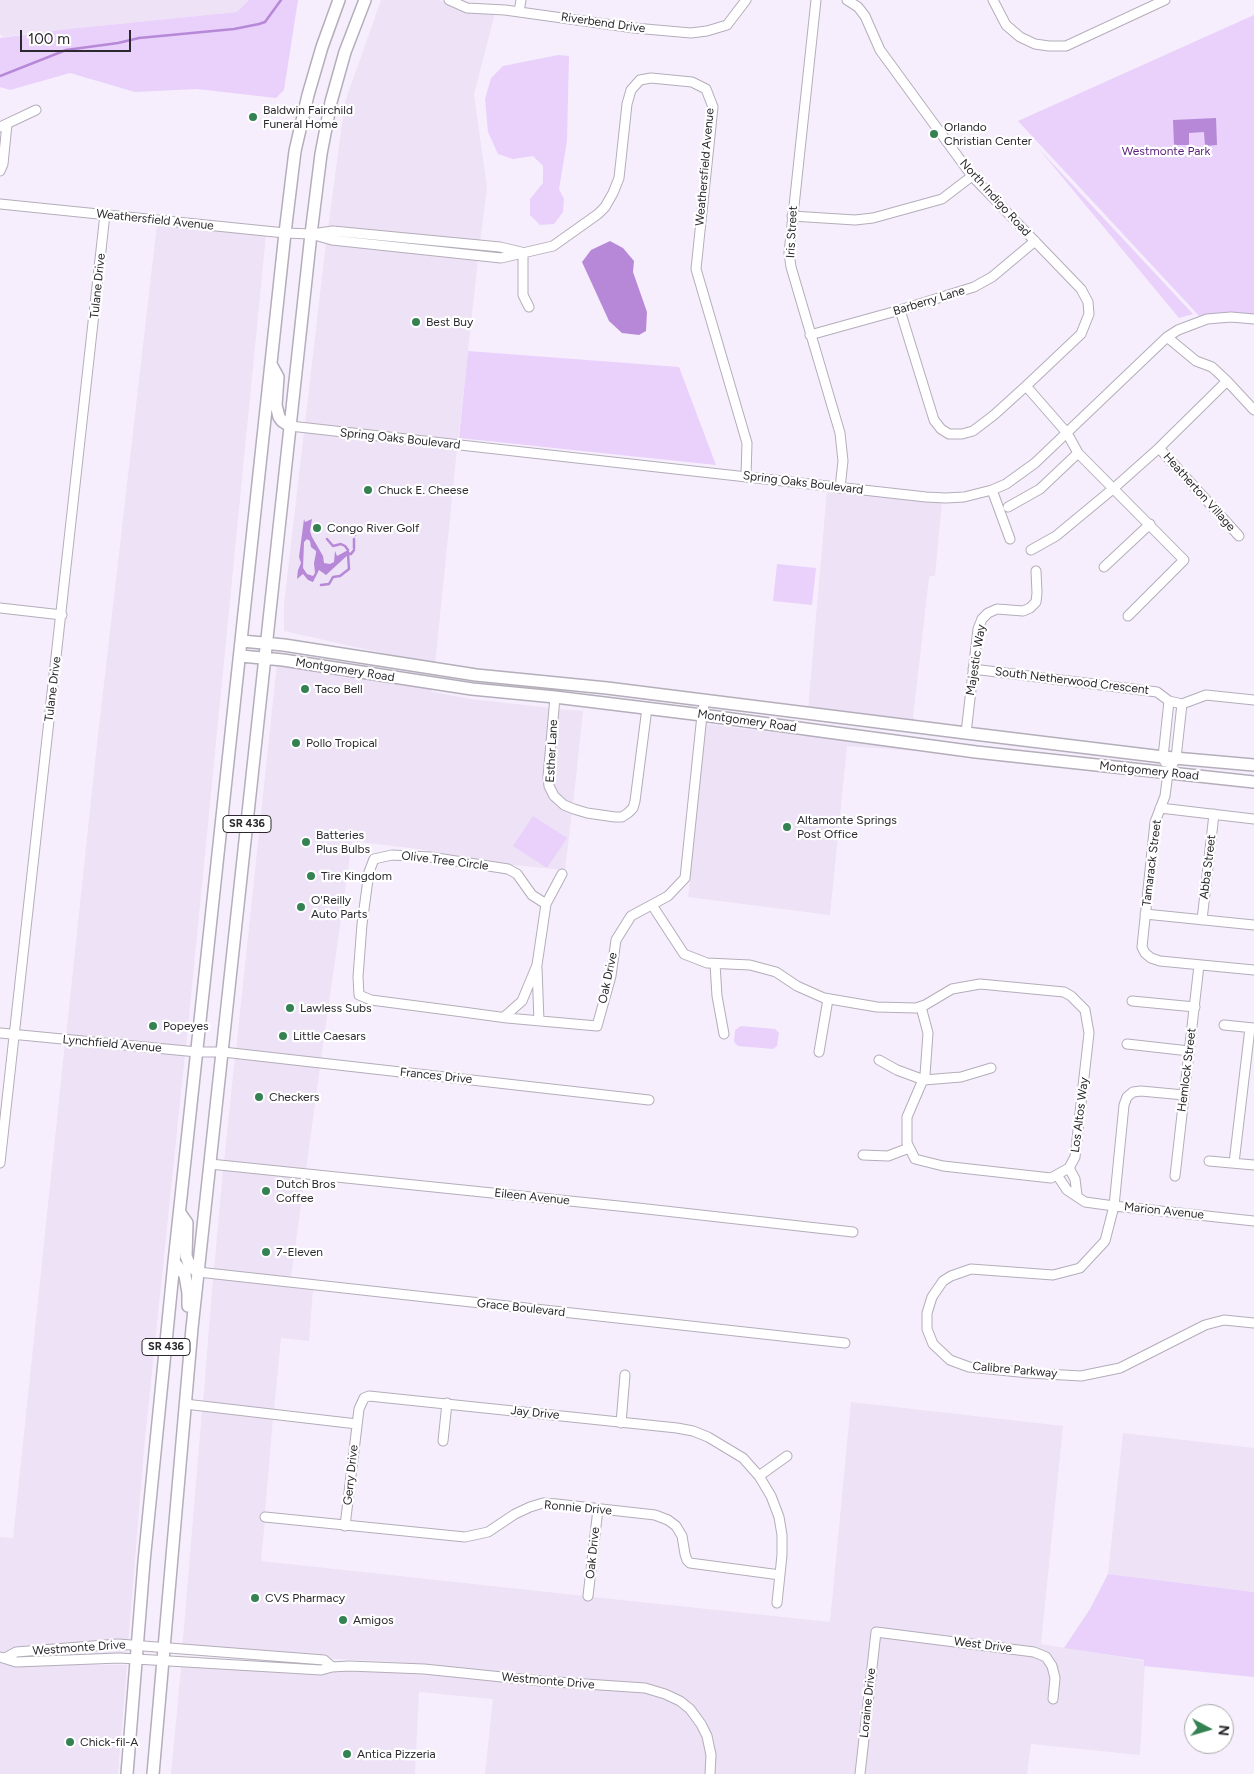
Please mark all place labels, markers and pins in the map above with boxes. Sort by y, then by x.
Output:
place label: Baldwin Fairchild Funeral Home [263,103,353,131]
marker: Baldwin Fairchild Funeral Home [247,111,259,123]
place label: Orlando Christian Center [944,120,1032,148]
marker: Orlando Christian Center [928,128,940,140]
place label: Best Buy [426,315,473,329]
marker: Best Buy [410,316,422,328]
place label: Chuck E. Cheese [378,483,468,497]
marker: Chuck E. Cheese [362,484,374,496]
place label: Congo River Golf [327,521,419,535]
marker: Congo River Golf [311,522,323,534]
place label: Taco Bell [315,682,363,696]
marker: Taco Bell [299,683,311,695]
place label: Pollo Tropical [306,736,377,750]
marker: Pollo Tropical [290,737,302,749]
place label: Altamonte Springs Post Office [797,813,897,841]
marker: Altamonte Springs Post Office [781,821,793,833]
place label: Batteries Plus Bulbs [316,828,370,856]
marker: Batteries Plus Bulbs [300,836,312,848]
place label: Tire Kingdom [321,869,392,883]
marker: Tire Kingdom [305,870,317,882]
place label: O'Reilly Auto Parts [311,893,367,921]
marker: O'Reilly Auto Parts [295,901,307,913]
place label: Lawless Subs [300,1001,372,1015]
marker: Lawless Subs [284,1002,296,1014]
place label: Popeyes [163,1019,209,1033]
marker: Popeyes [147,1020,159,1032]
place label: Little Caesars [293,1029,366,1043]
marker: Little Caesars [277,1030,289,1042]
place label: Checkers [269,1090,319,1104]
marker: Checkers [253,1091,265,1103]
place label: Dutch Bros Coffee [276,1177,336,1205]
marker: Dutch Bros Coffee [260,1185,272,1197]
place label: 7-Eleven [276,1245,323,1259]
marker: 7-Eleven [260,1246,272,1258]
place label: CVS Pharmacy [265,1591,345,1605]
marker: CVS Pharmacy [249,1592,261,1604]
place label: Amigos [353,1613,394,1627]
marker: Amigos [337,1614,349,1626]
place label: Chick-fil-A [80,1735,138,1749]
marker: Chick-fil-A [64,1736,76,1748]
place label: Antica Pizzeria [357,1747,436,1761]
marker: Antica Pizzeria [341,1748,353,1760]

